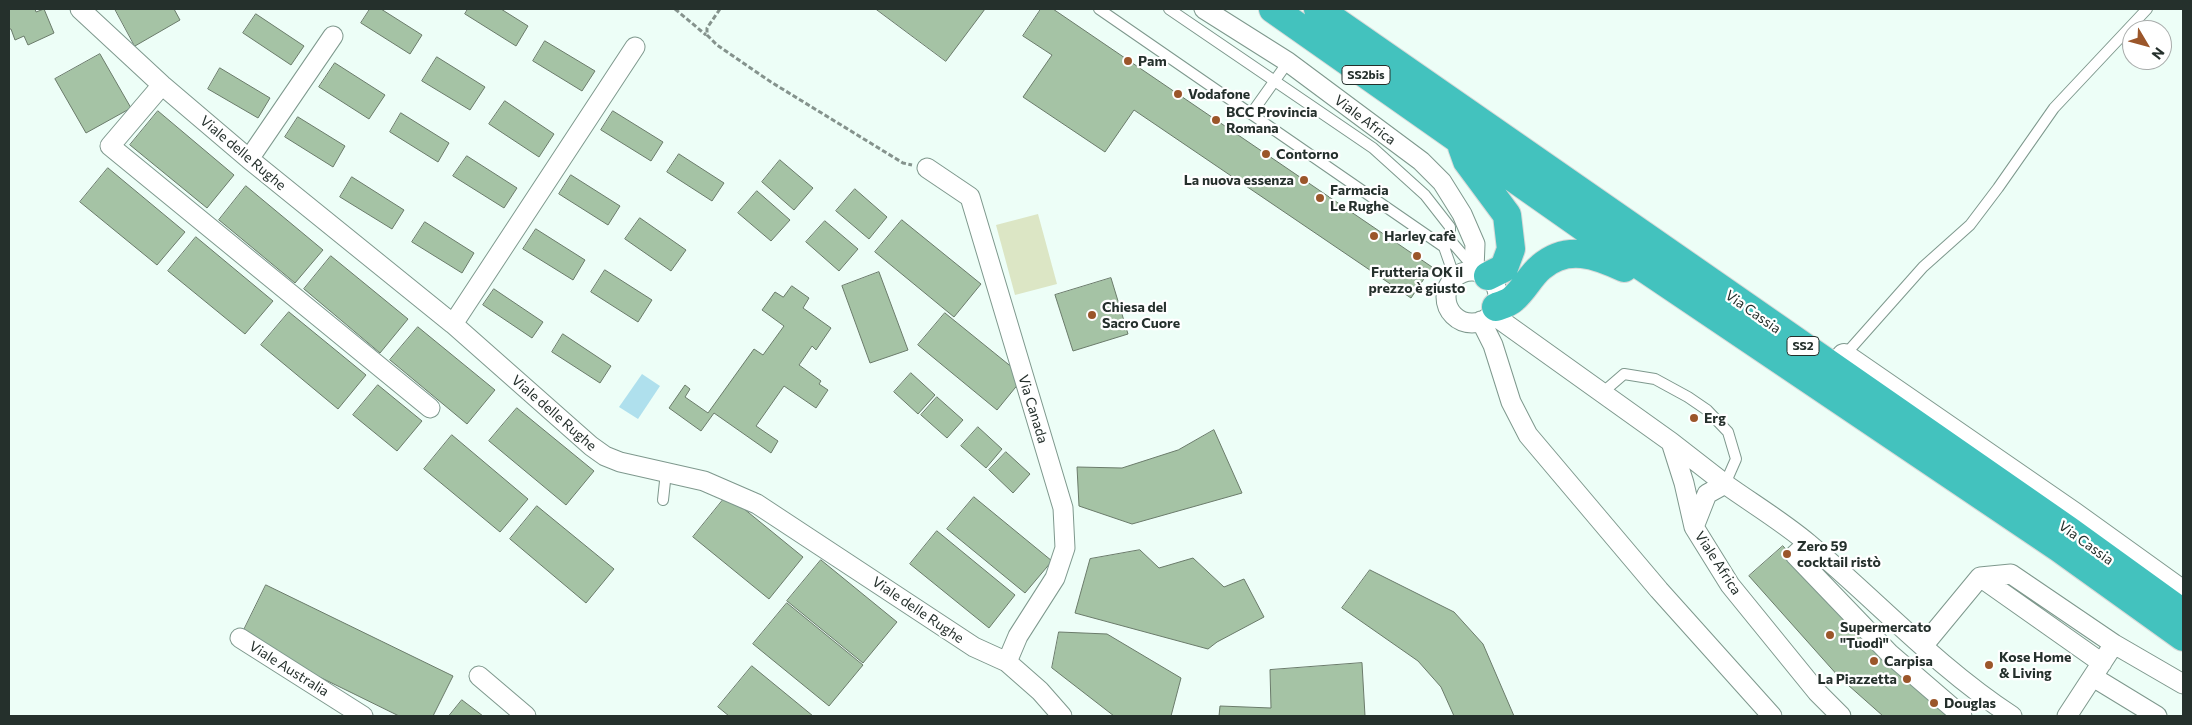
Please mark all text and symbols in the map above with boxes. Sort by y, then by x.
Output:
north arrow [2122,20,2172,70]
text: N [2149,44,2169,63]
place label: Pam [1138,53,1167,69]
marker: Pam [1122,55,1134,67]
road number: SS2bis [1342,66,1390,84]
place label: Vodafone [1188,86,1250,102]
marker: Vodafone [1172,88,1184,100]
street label: Viale Africa [1331,91,1399,149]
place label: BCC Provincia Romana [1226,104,1317,136]
street label: Viale delle Rughe [197,112,289,194]
marker: BCC Provincia Romana [1210,114,1222,126]
place label: Contorno [1276,146,1338,162]
marker: Contorno [1260,148,1272,160]
place label: La nuova essenza [1184,172,1294,188]
marker: La nuova essenza [1298,174,1310,186]
place label: Farmacia Le Rughe [1330,182,1389,214]
marker: Farmacia Le Rughe [1314,192,1326,204]
place label: Harley cafè [1384,228,1456,244]
marker: Harley cafè [1368,230,1380,242]
marker: Frutteria OK il prezzo è giusto [1411,250,1423,262]
place label: Frutteria OK il prezzo è giusto [1369,264,1465,296]
street label: Via Cassia [1722,287,1784,337]
place label: Chiesa del Sacro Cuore [1102,299,1180,332]
marker: Chiesa del Sacro Cuore [1086,309,1098,321]
road number: SS2 [1787,336,1819,356]
street label: Viale delle Rughe [508,372,600,454]
street label: Via Canada [1015,373,1051,445]
place label: Erg [1704,410,1726,426]
marker: Erg [1688,412,1700,424]
street label: Via Cassia [2055,517,2117,569]
street label: Viale Africa [1691,528,1745,598]
place label: Zero 59 cocktail ristò [1797,538,1881,570]
marker: Zero 59 cocktail ristò [1781,548,1793,560]
street label: Viale delle Rughe [869,573,967,647]
place label: Supermercato "Tuodì" [1840,619,1931,652]
marker: Supermercato "Tuodì" [1824,629,1836,641]
street label: Viale Australia [246,638,332,700]
place label: Kose Home & Living [1999,649,2071,682]
place label: Carpisa [1884,653,1933,669]
marker: Carpisa [1868,655,1880,667]
marker: Kose Home & Living [1983,659,1995,671]
place label: La Piazzetta [1818,671,1897,687]
marker: La Piazzetta [1901,673,1913,685]
place label: Douglas [1944,695,1996,711]
marker: Douglas [1928,697,1940,709]

